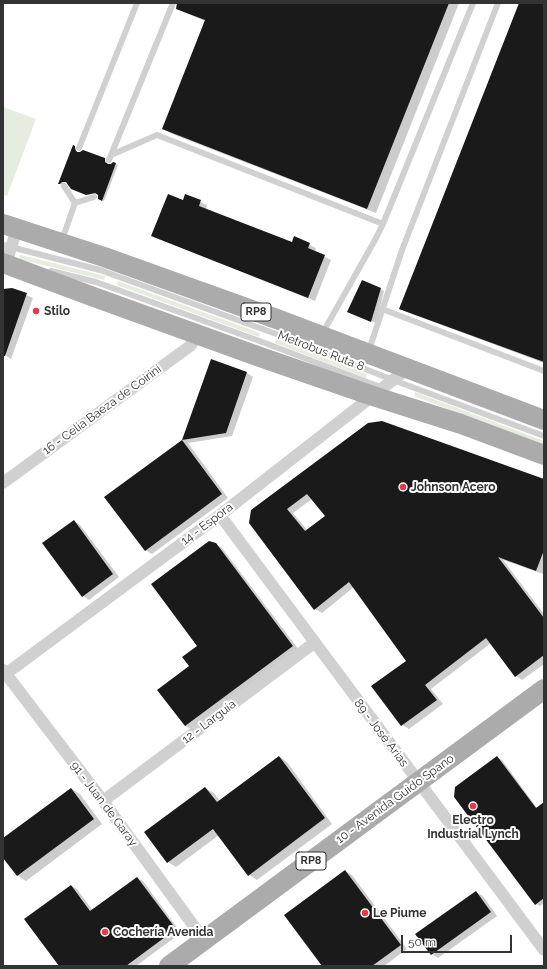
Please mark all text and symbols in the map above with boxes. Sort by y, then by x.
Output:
road number: RP8 [241,303,271,321]
place label: Stilo [44,304,70,318]
marker: Stilo [31,306,41,316]
street label: Metrobus Ruta 8 [276,328,366,374]
street label: 16 - Celia Baeza de Coirini [40,362,164,458]
place label: Johnson Acero [411,480,495,494]
marker: Johnson Acero [398,482,408,492]
street label: 14 - Espora [178,500,236,548]
street label: 89 - José Arias [351,696,411,770]
street label: 12 - Larguía [179,697,239,747]
street label: 10 - Avenida Guido Spano [333,751,457,847]
street label: 91 - Juan de Garay [67,759,141,849]
marker: Electro Industrial Lynch [468,801,478,811]
place label: Electro Industrial Lynch [427,813,519,841]
road number: RP8 [296,852,326,870]
place label: Le Piume [373,906,426,920]
marker: Le Piume [360,908,370,918]
place label: Cochería Avenida [113,925,213,939]
marker: Cochería Avenida [100,927,110,937]
scale bar [403,927,514,953]
text: 50 m [408,935,436,949]

